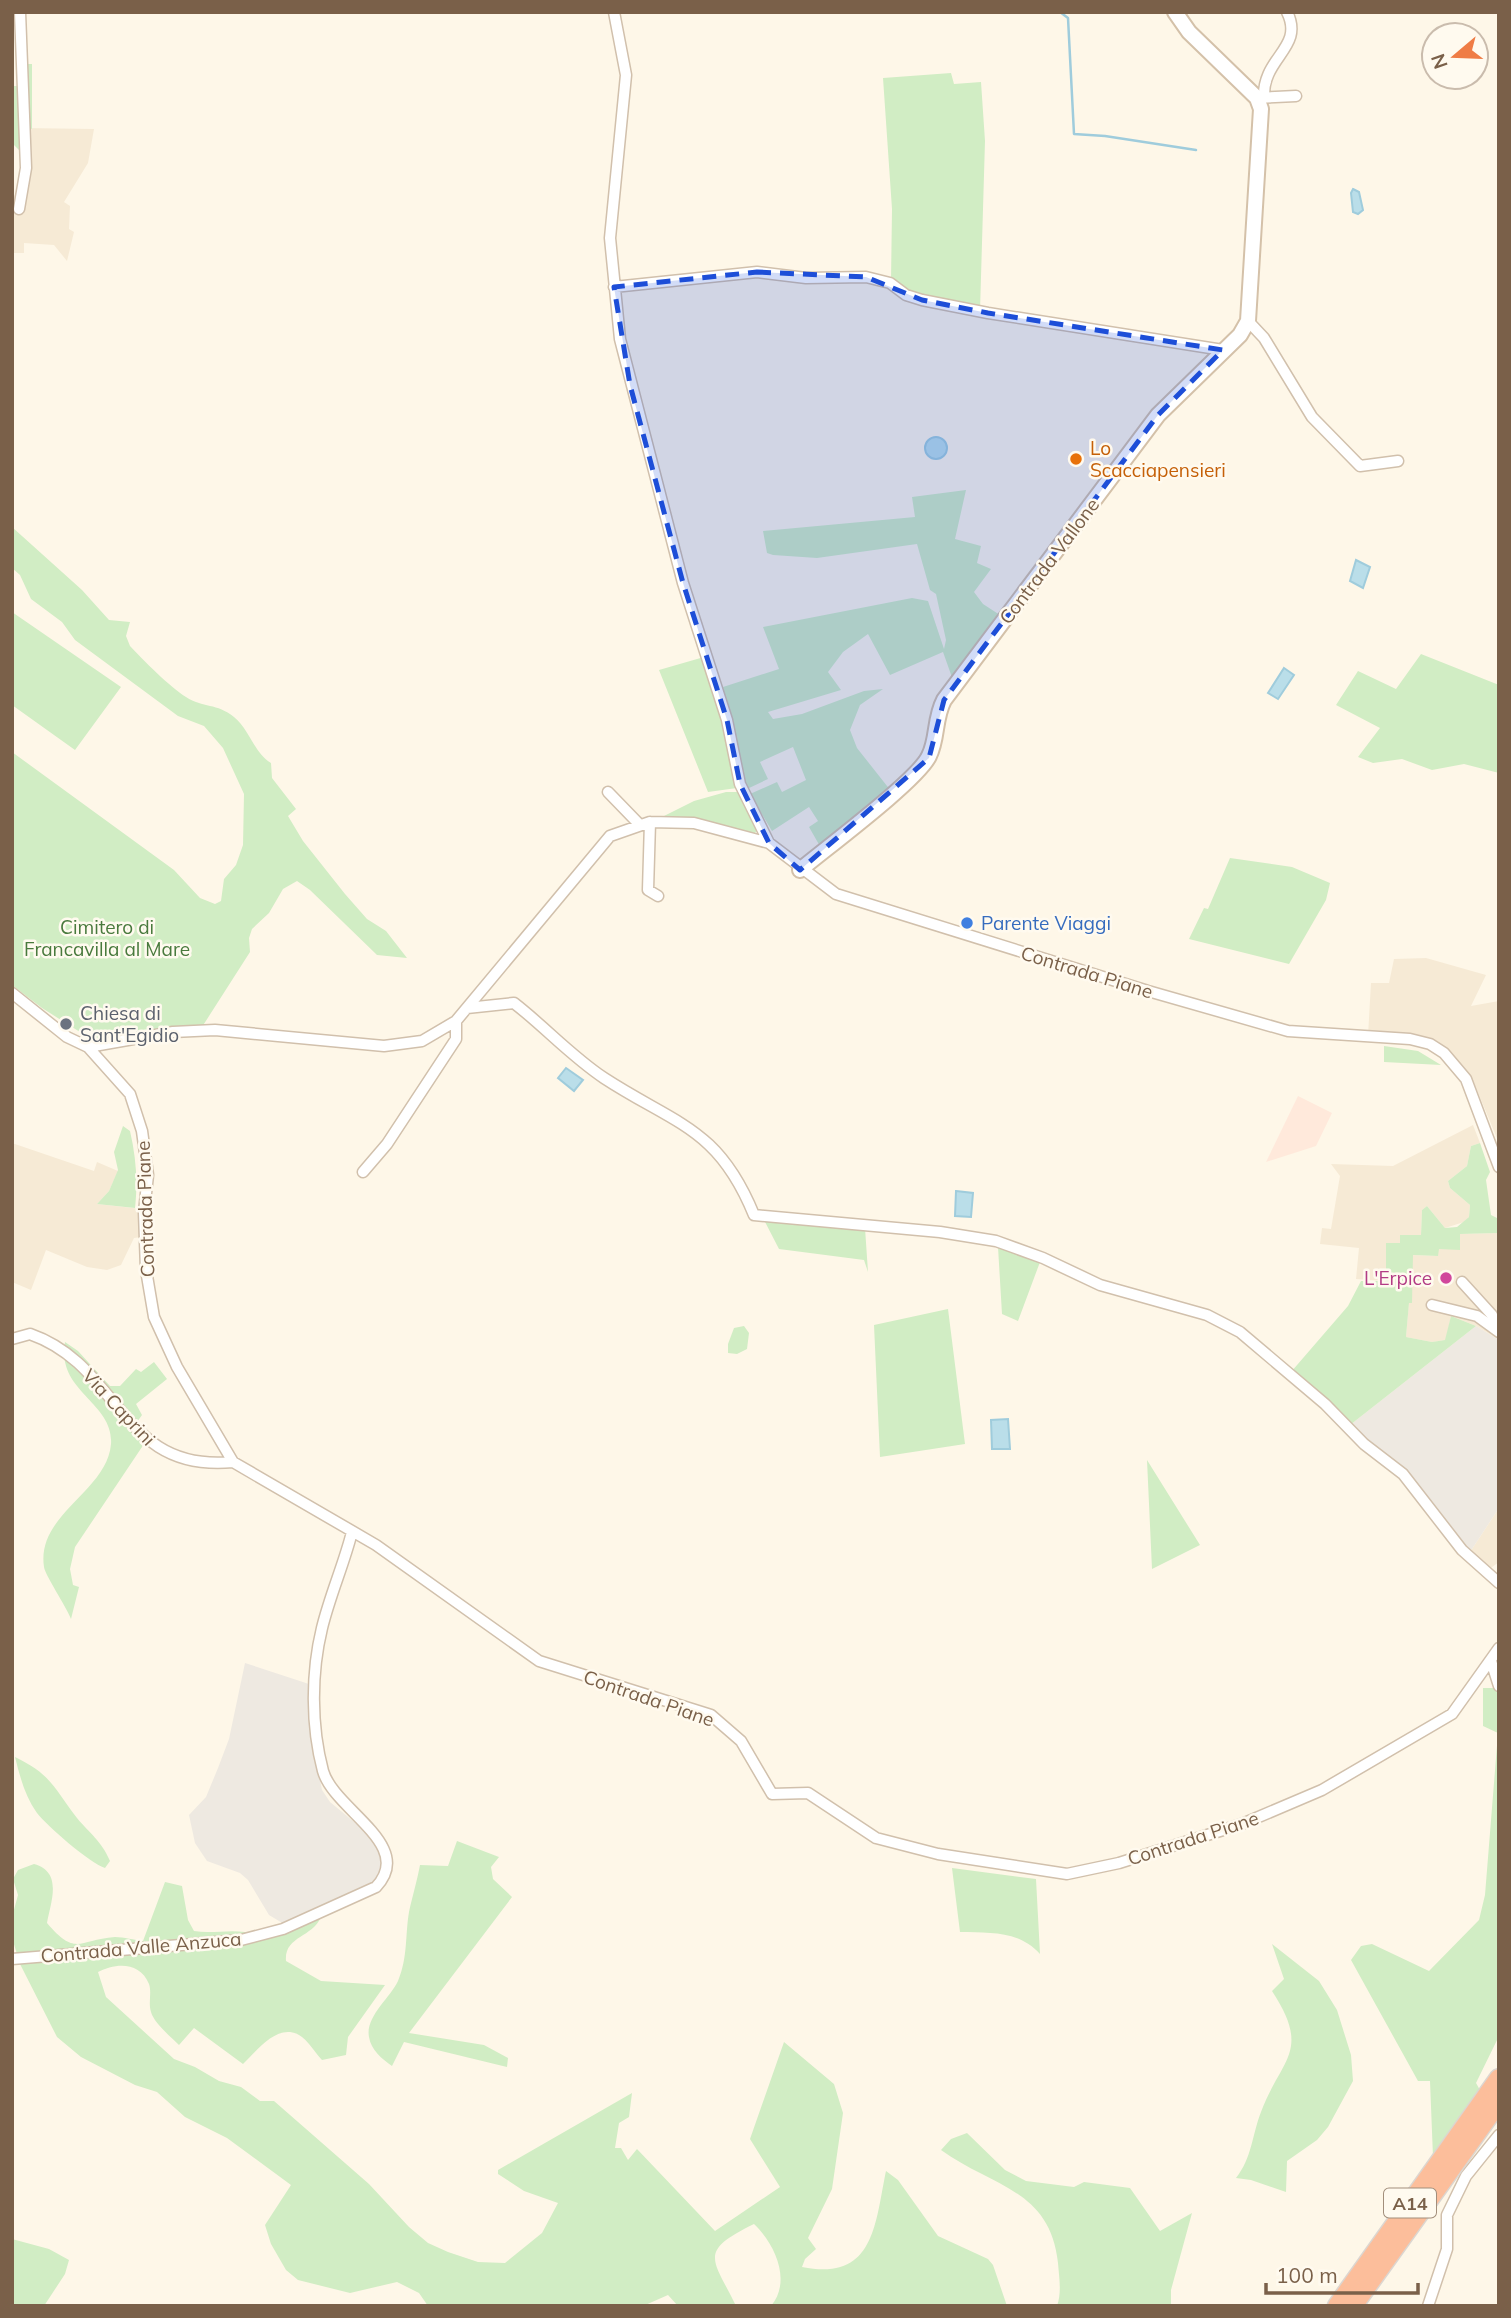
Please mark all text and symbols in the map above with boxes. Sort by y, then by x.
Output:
north arrow [1420,21,1490,91]
text: N [1425,51,1453,72]
place label: Lo Scacciapensieri [1090,436,1226,482]
marker: Lo Scacciapensieri [1068,451,1084,467]
street label: Contrada Vallone [994,493,1104,629]
place label: Parente Viaggi [981,911,1111,935]
park label: Cimitero di Francavilla al Mare [24,915,190,961]
marker: Parente Viaggi [959,915,975,931]
street label: Contrada Piane [1018,941,1156,1003]
place label: Chiesa di Sant'Egidio [80,1001,179,1047]
marker: Chiesa di Sant'Egidio [58,1016,74,1032]
street label: Contrada Piane [131,1140,159,1278]
place label: L'Erpice [1364,1266,1432,1290]
marker: L'Erpice [1438,1270,1454,1286]
street label: Via Caprini [77,1363,161,1451]
street label: Contrada Piane [580,1664,718,1732]
street label: Contrada Piane [1124,1805,1262,1871]
street label: Contrada Valle Anzuca [40,1926,242,1968]
road number: A14 [1384,2188,1436,2218]
scale bar [1266,2252,1418,2296]
text: 100 m [1276,2262,1338,2288]

